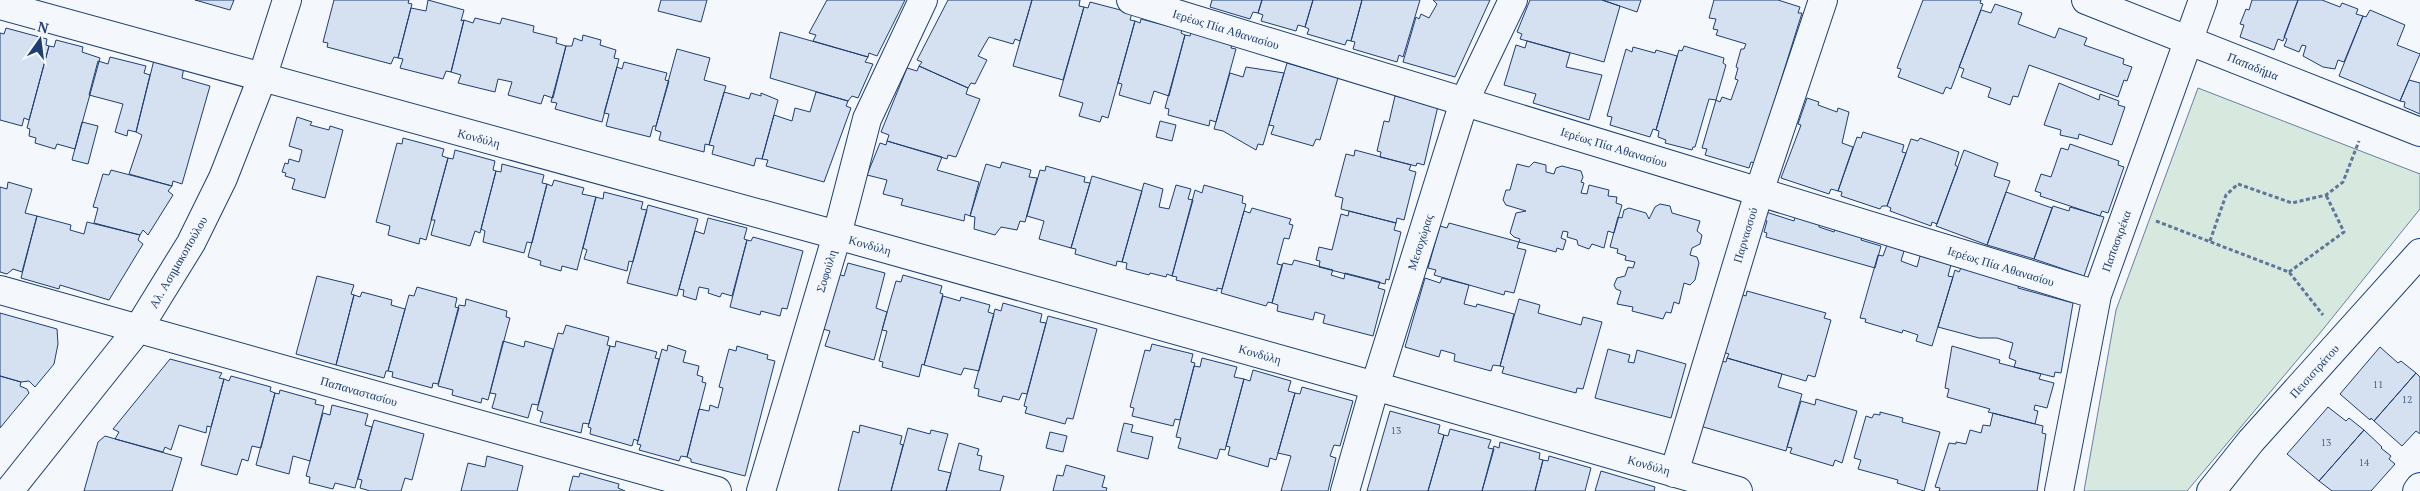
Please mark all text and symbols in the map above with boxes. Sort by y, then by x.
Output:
street label: Ιερέως Πία Αθανασίου [1171,6,1281,52]
north arrow [15,15,65,65]
text: N [36,16,51,37]
street label: Παπαδήμα [2225,49,2281,83]
street label: Ιερέως Πία Αθανασίου [1559,124,1669,170]
street label: Κονδύλη [456,125,502,151]
street label: Παρνασσού [1729,205,1761,265]
street label: Παπασκρέκα [2098,208,2134,274]
street label: Μεσοχώρας [1404,212,1436,272]
street label: Αλ. Ασημακοπούλου [146,213,210,311]
street label: Κονδύλη [847,232,893,258]
street label: Ιερέως Πία Αθανασίου [1946,243,2056,289]
street label: Σοφούλη [812,248,840,294]
street label: Κονδύλη [1237,341,1283,367]
street label: Πεισιστράτου [2286,341,2342,401]
street label: Παπαναστασίου [319,373,399,409]
house number: 11 [2373,378,2383,391]
house number: 12 [2402,393,2412,406]
house number: 13 [1391,424,1401,437]
house number: 13 [2321,436,2331,449]
street label: Κονδύλη [1626,452,1672,478]
house number: 14 [2359,456,2370,469]

